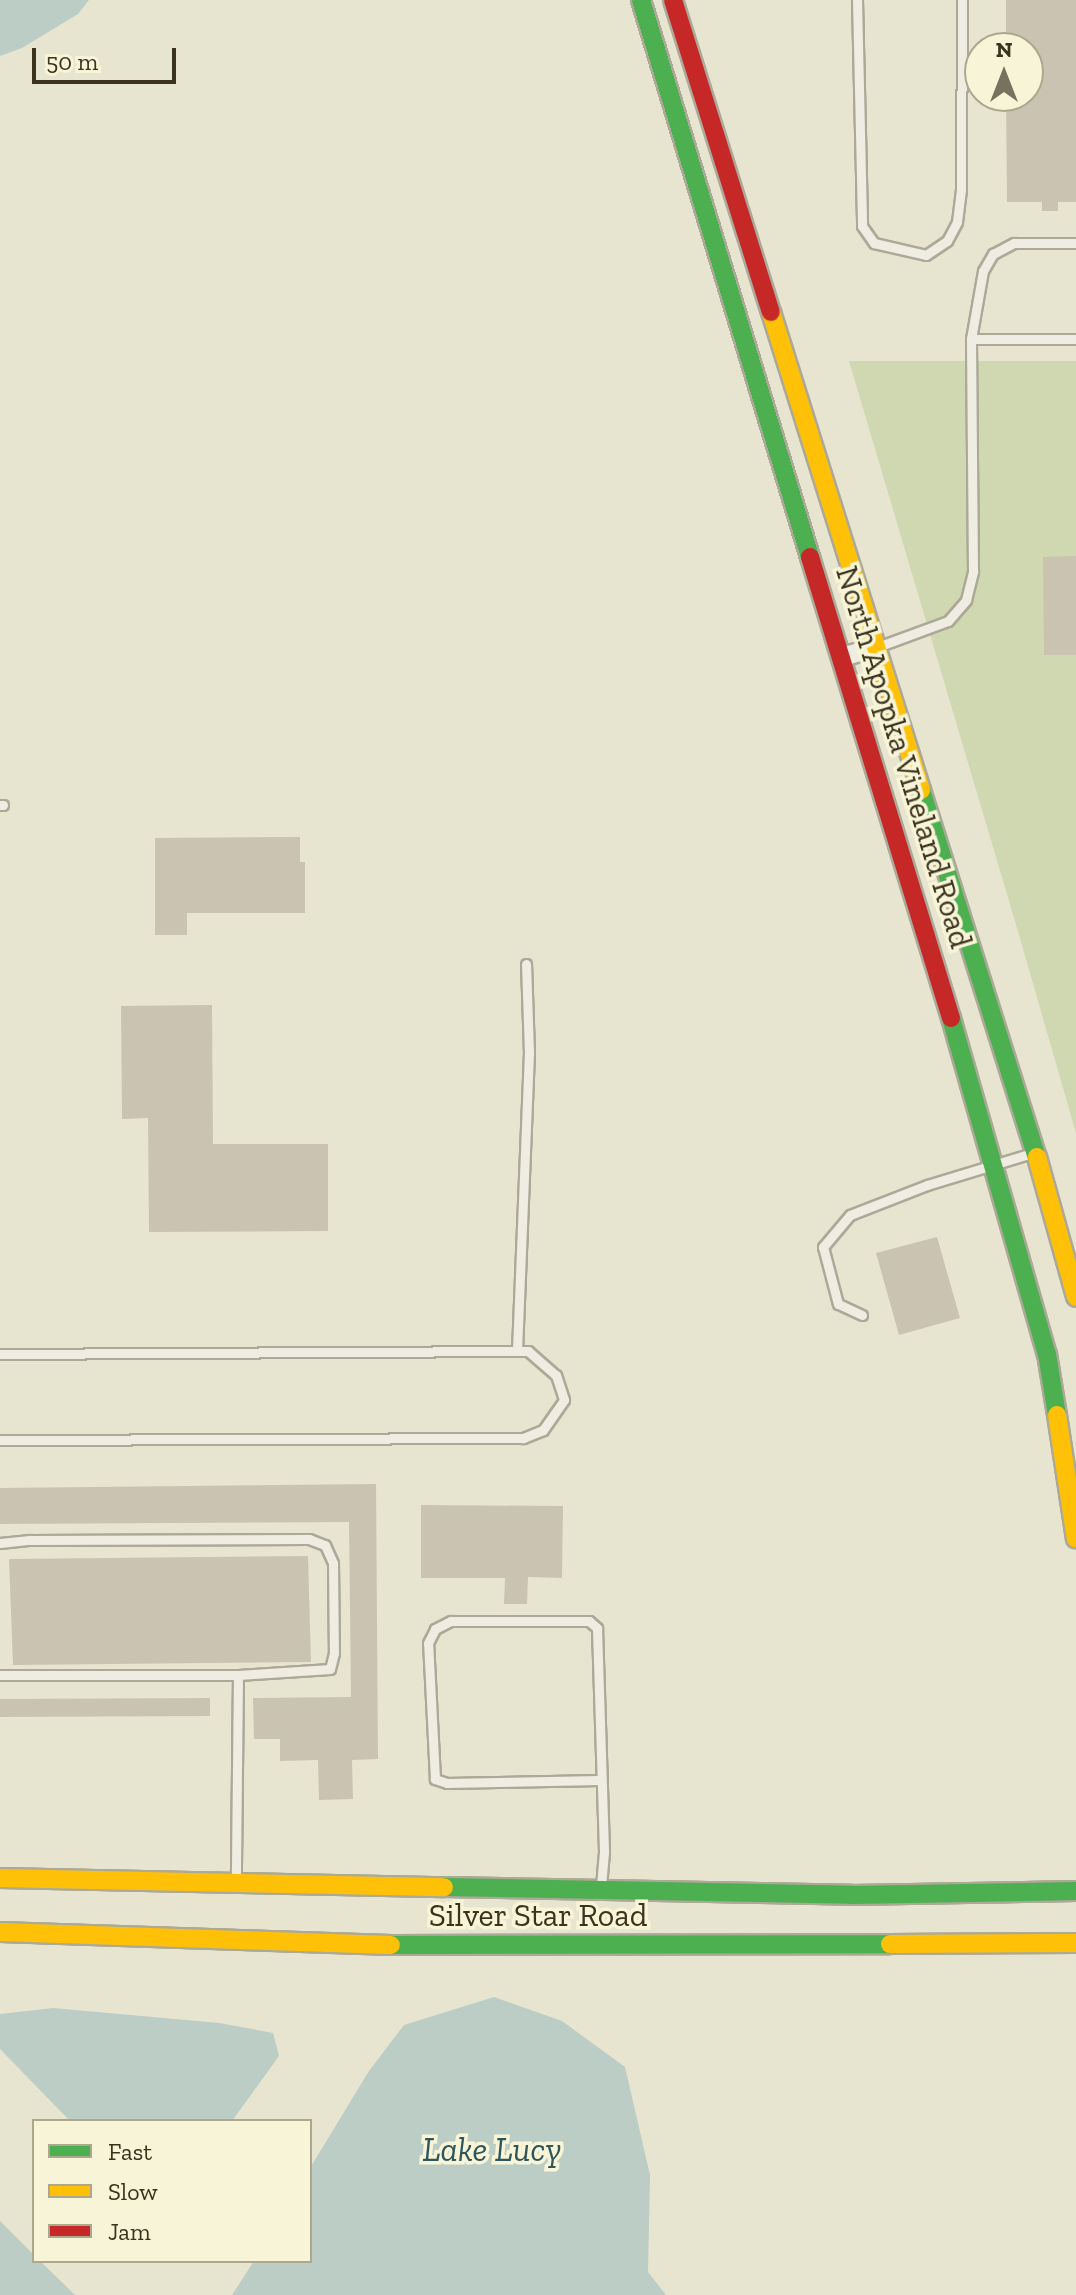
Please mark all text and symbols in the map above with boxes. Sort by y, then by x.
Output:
scale bar [36,32,180,82]
north arrow [964,32,1044,112]
text: N [996,36,1012,63]
text: 50 m [46,47,98,76]
street label: North Apopka Vineland Road [827,560,981,954]
street label: Silver Star Road [428,1896,648,1934]
legend [32,2119,312,2263]
water label: Lake Lucy [423,2130,561,2170]
text: Fast [108,2137,152,2166]
text: Slow [108,2177,158,2206]
text: Jam [108,2217,151,2246]

